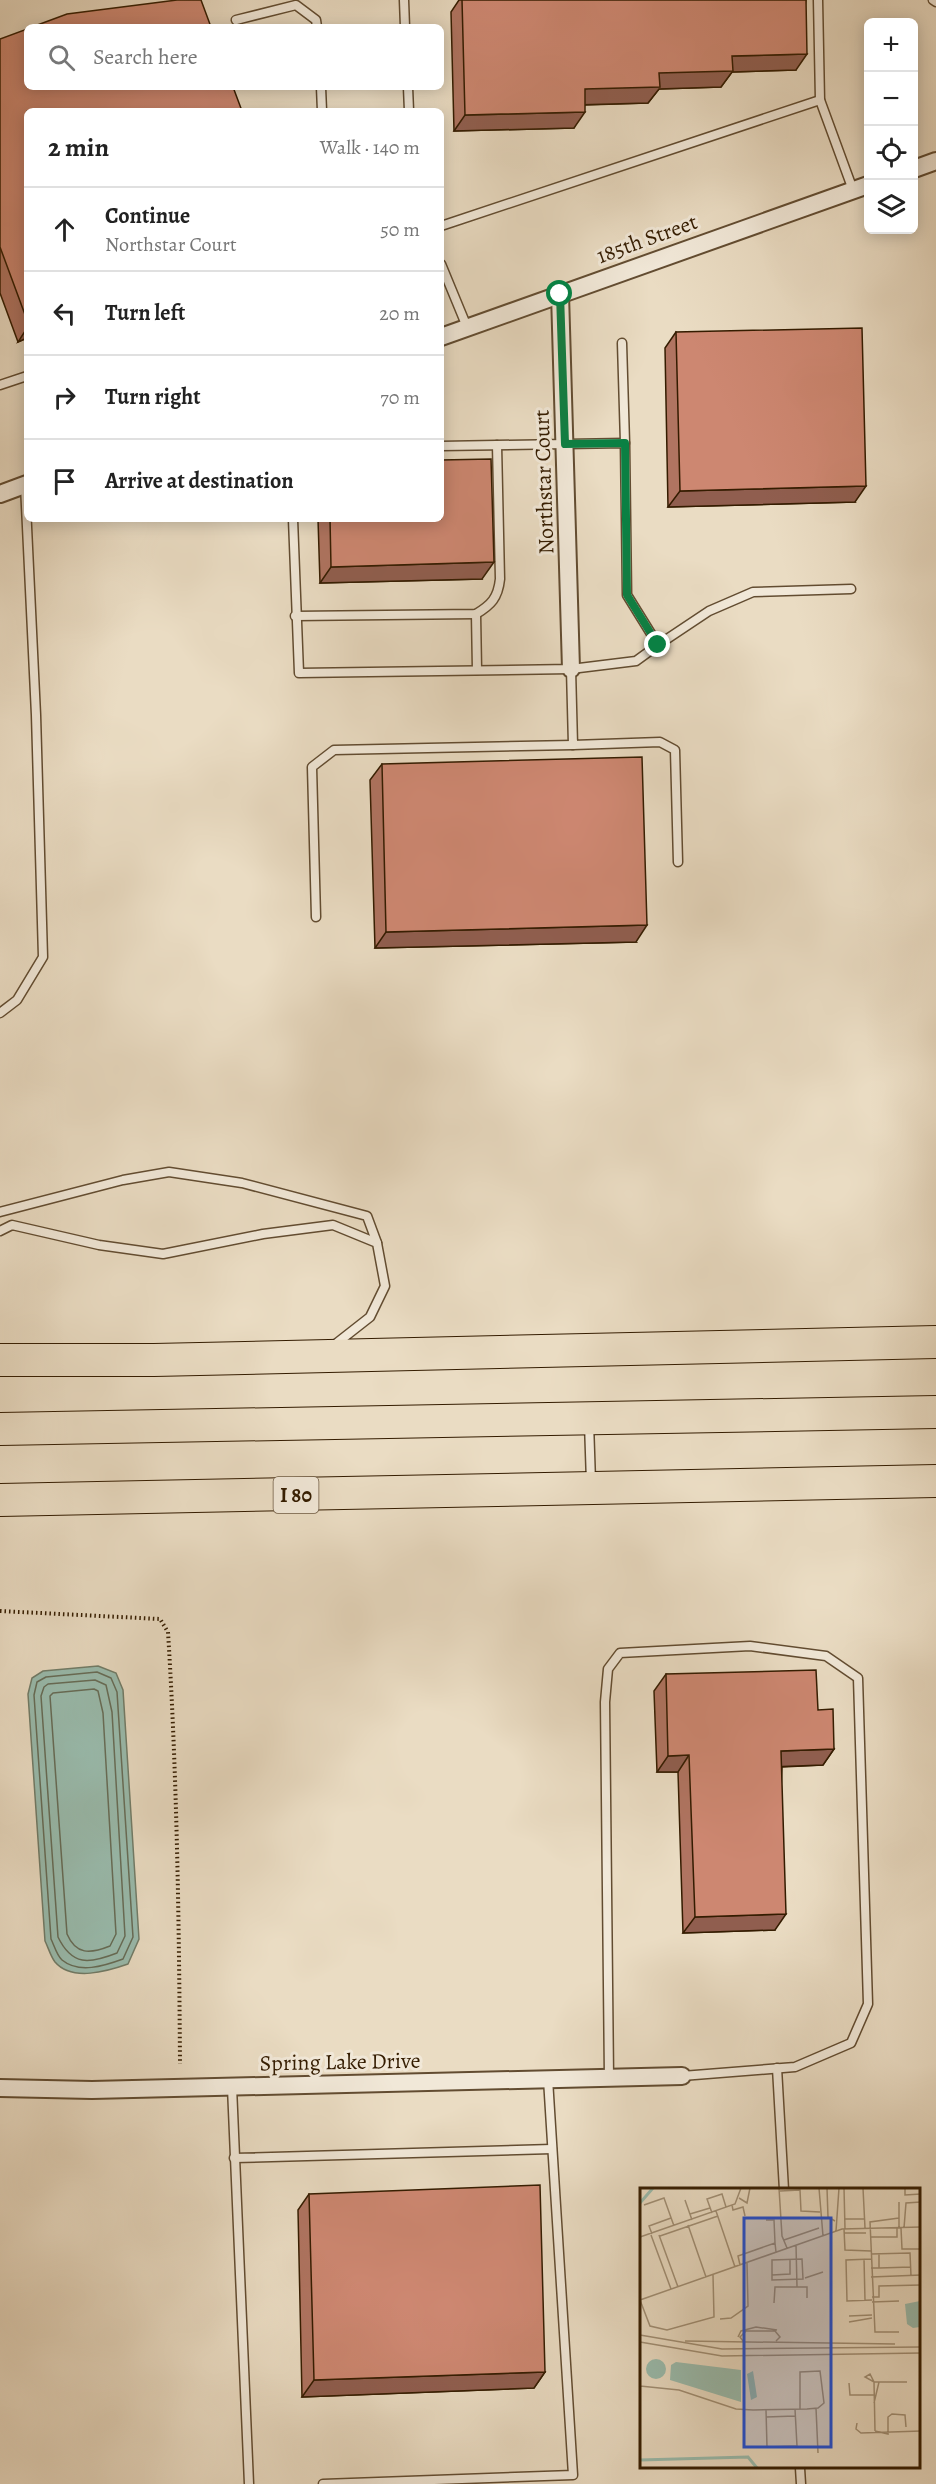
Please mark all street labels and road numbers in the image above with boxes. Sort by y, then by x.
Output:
street label: 185th Street [592,207,702,271]
street label: Northstar Court [526,409,562,555]
road number: I 80 [274,1477,318,1513]
street label: Spring Lake Drive [259,2046,421,2078]

